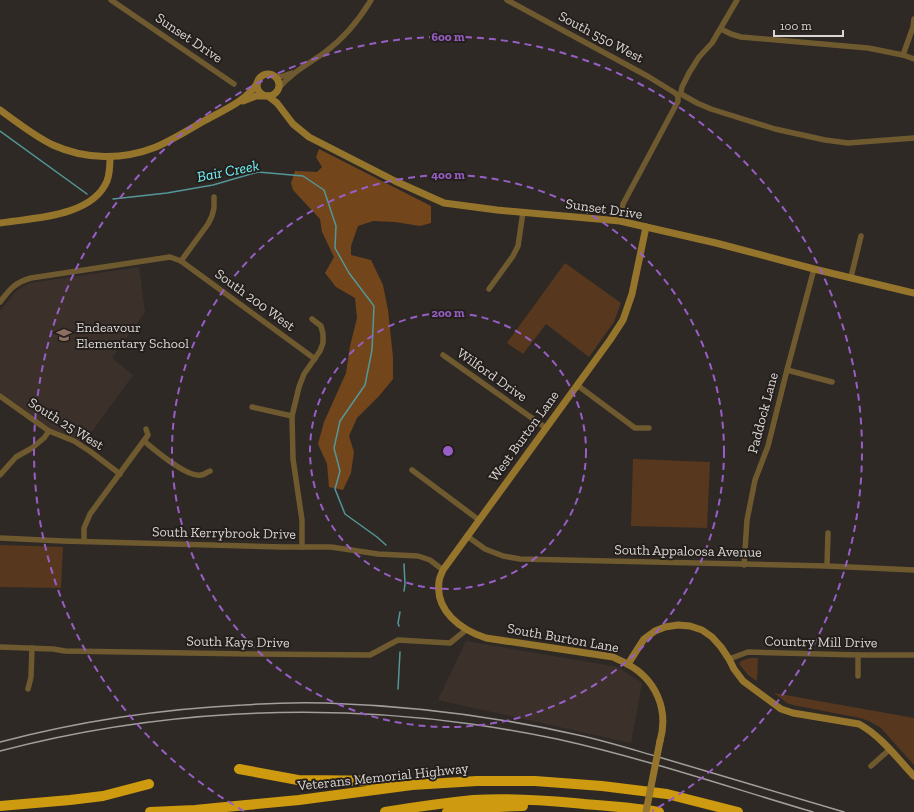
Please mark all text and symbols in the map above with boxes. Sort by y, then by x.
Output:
street label: South 550 West [555,7,647,67]
street label: Sunset Drive [152,9,226,67]
scale bar [774,12,843,38]
text: 100 m [780,19,812,33]
text: 600 m [431,30,465,44]
water label: Bair Creek [195,156,261,186]
text: 400 m [431,168,465,182]
street label: Sunset Drive [564,195,644,223]
street label: South 200 West [212,265,299,335]
text: 200 m [431,306,465,320]
place label: Endeavour Elementary School [76,319,189,352]
school or university icon: Endeavour Elementary School [55,326,73,344]
street label: Wilford Drive [454,345,531,406]
street label: Paddock Lane [744,370,782,455]
street label: West Burton Lane [485,387,563,485]
street label: South 25 West [25,394,108,454]
centre of rings [441,444,455,458]
street label: South Kerrybrook Drive [152,523,297,543]
street label: South Appaloosa Avenue [614,541,762,561]
street label: South Burton Lane [506,620,621,656]
street label: South Kays Drive [186,633,290,651]
street label: Country Mill Drive [764,633,878,651]
street label: Veterans Memorial Highway [296,759,470,795]

